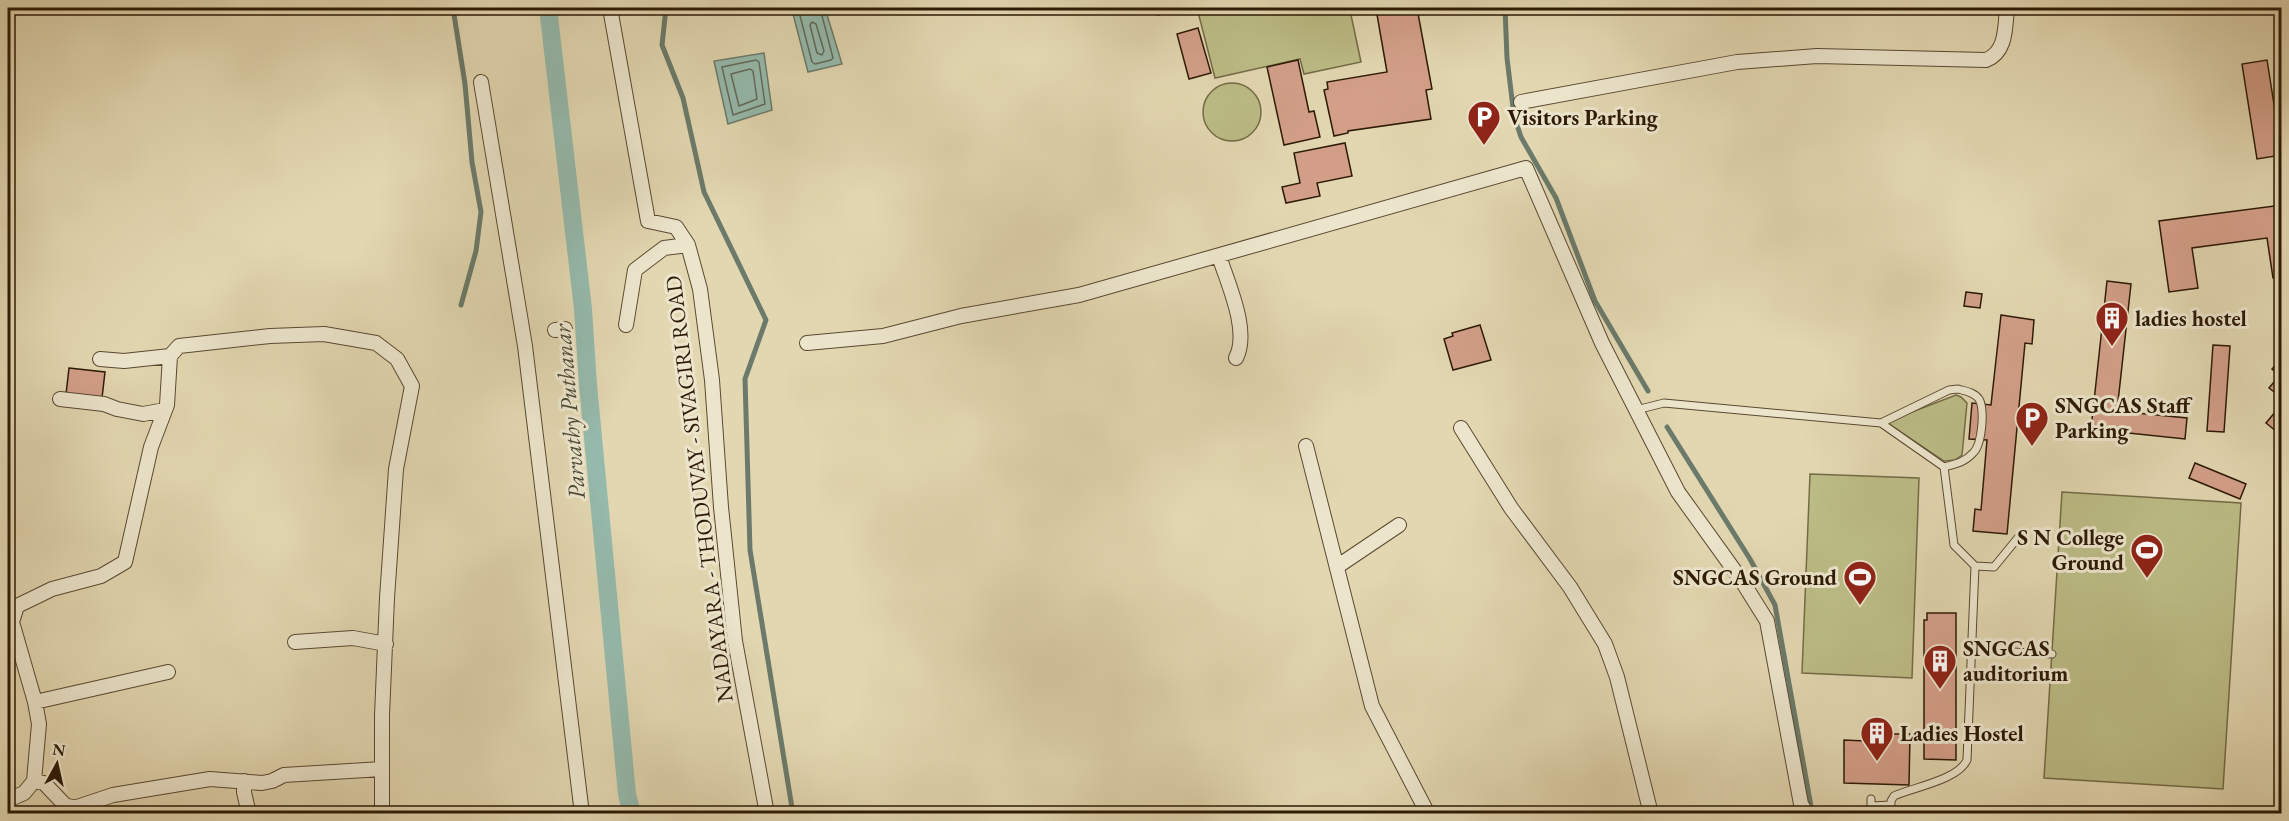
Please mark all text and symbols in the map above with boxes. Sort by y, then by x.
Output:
parking icon: Visitors Parking [1466,99,1502,146]
place label: Visitors Parking [1507,103,1659,132]
street label: NADAYARA - THODUVAY - SIVAGIRI ROAD [658,274,740,704]
building icon: ladies hostel [2094,300,2130,347]
place label: ladies hostel [2135,304,2247,333]
water label: Parvathy Puthanar [546,321,592,501]
place label: SNGCAS Staff Parking [2055,391,2193,445]
parking icon: SNGCAS Staff Parking [2014,400,2050,447]
place label: S N College Ground [2017,523,2124,577]
sports icon: S N College Ground [2129,532,2165,579]
sports icon: SNGCAS Ground [1842,559,1878,606]
place label: SNGCAS Ground [1673,563,1837,592]
place label: SNGCAS auditorium [1963,634,2068,688]
building icon: SNGCAS auditorium [1922,643,1958,690]
building icon: Ladies Hostel [1859,715,1895,762]
place label: Ladies Hostel [1900,719,2024,748]
north arrow [27,734,87,794]
text: N [51,738,67,761]

